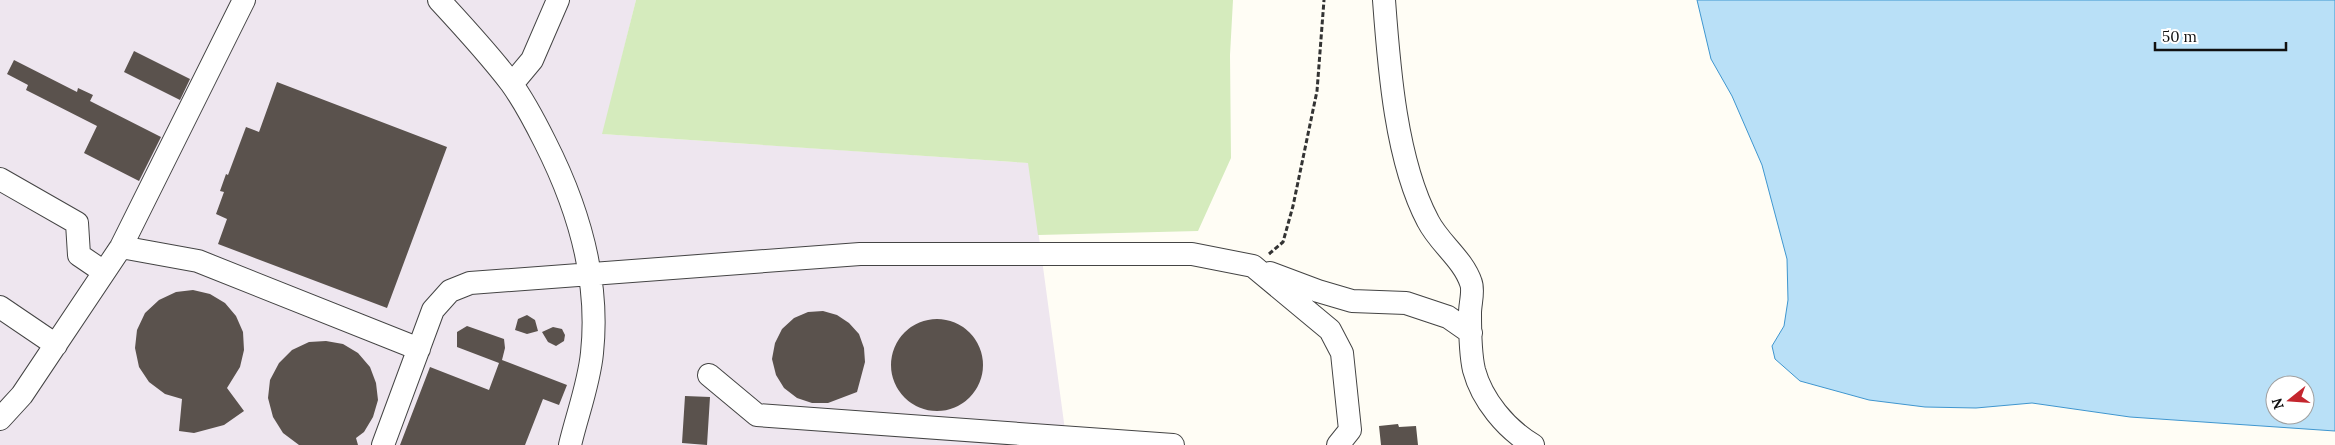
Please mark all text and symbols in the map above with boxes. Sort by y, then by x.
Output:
scale bar [2155,20,2286,52]
text: 50 m [2162,27,2197,46]
north arrow [2265,375,2315,425]
text: N [2267,396,2288,412]

